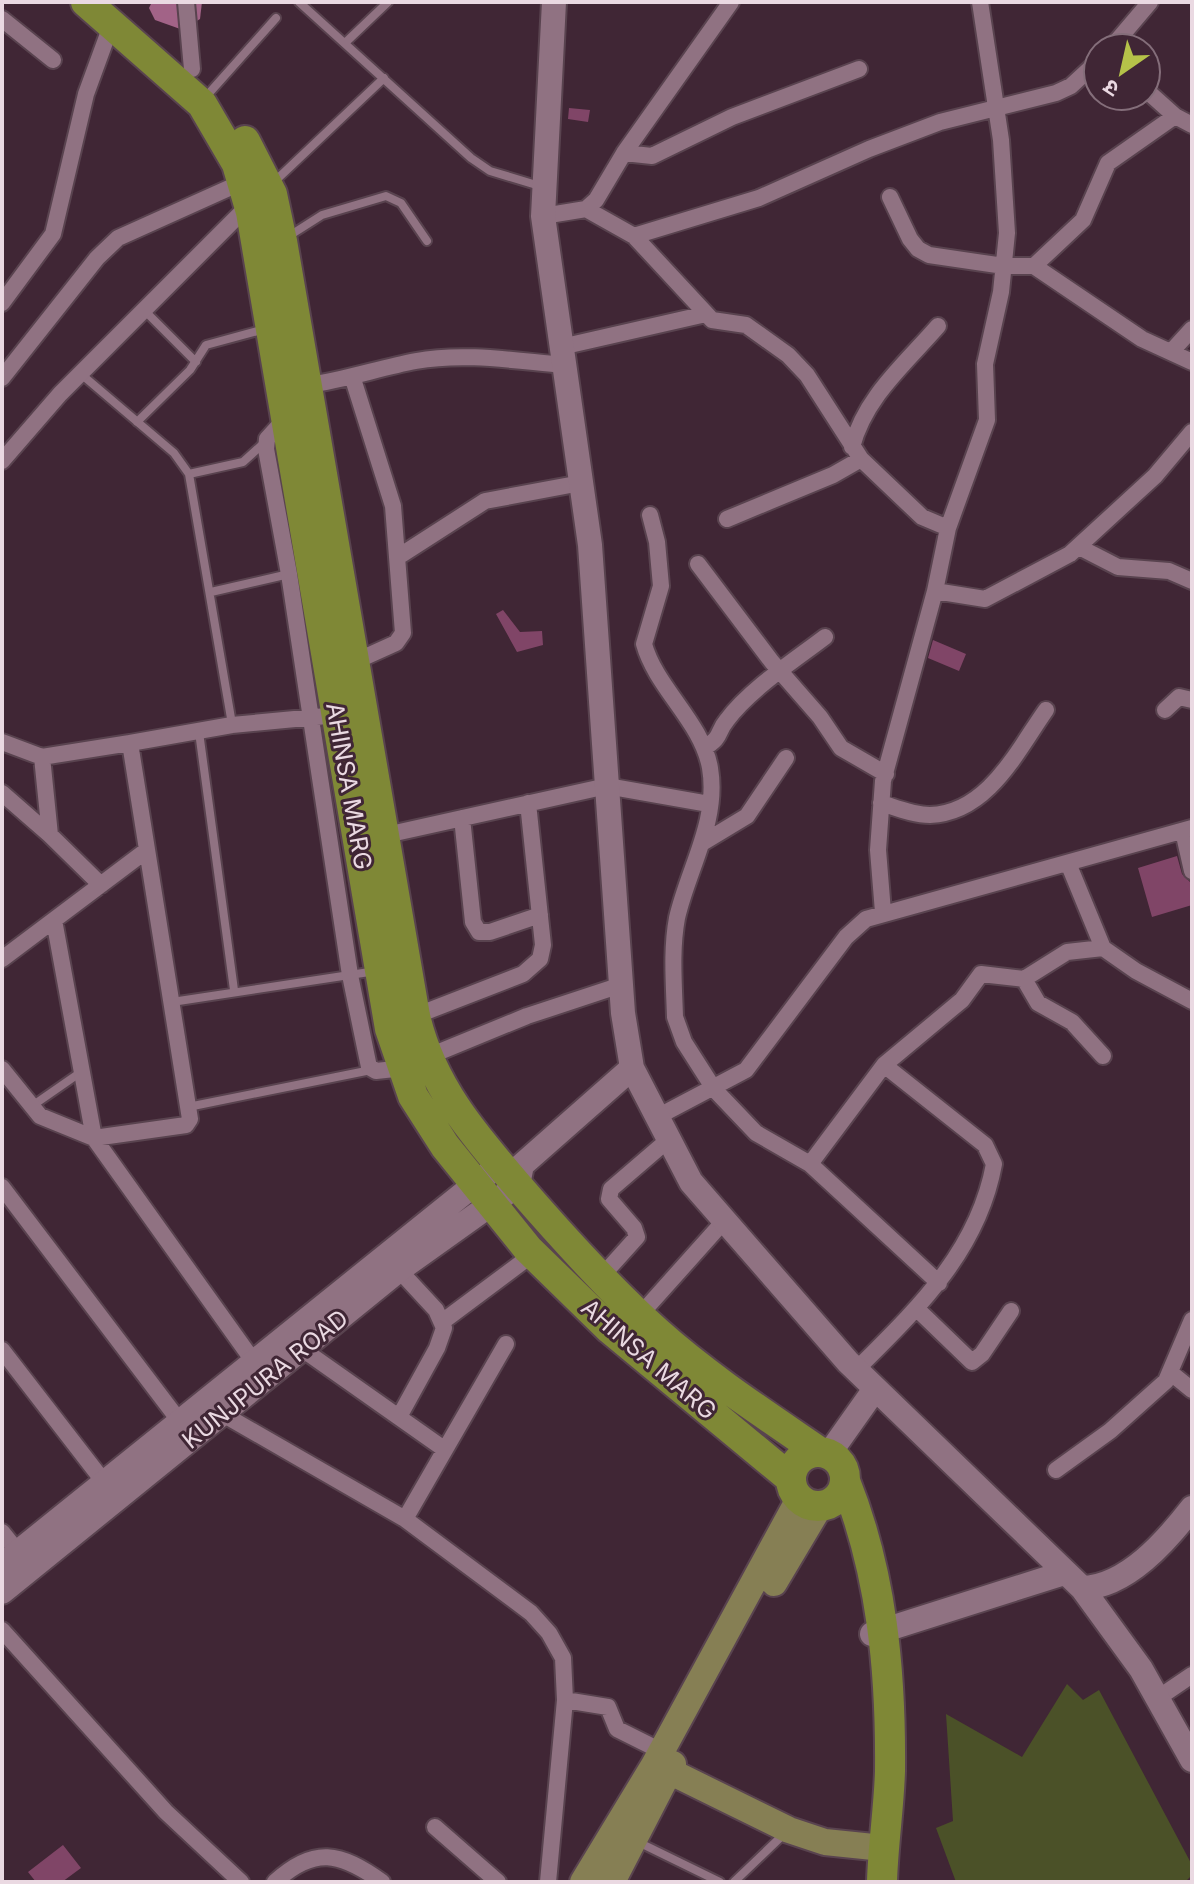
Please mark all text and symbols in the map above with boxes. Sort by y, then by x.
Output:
north arrow [1082,32,1162,112]
text: उ [1097,74,1123,103]
street label: AHINSA MARG [320,700,378,872]
street label: AHINSA MARG [576,1293,722,1425]
street label: KUNJPURA ROAD [176,1303,354,1455]

